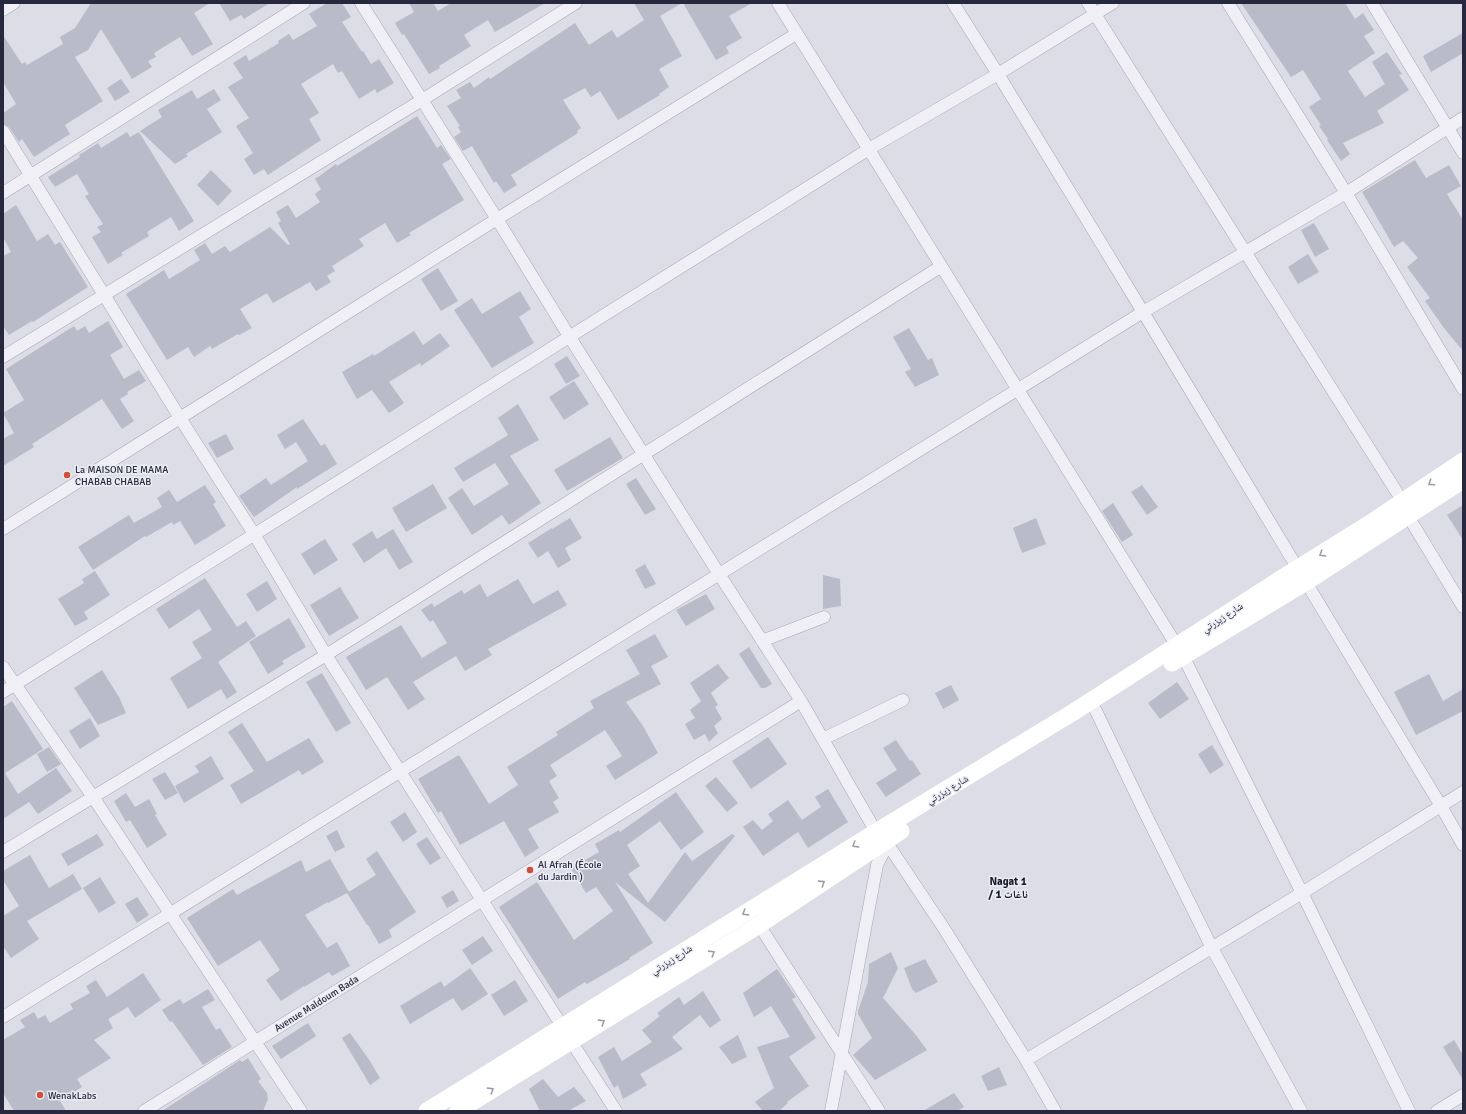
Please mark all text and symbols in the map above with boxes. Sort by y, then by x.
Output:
place label: La MAISON DE MAMA CHABAB CHABAB [75,464,168,488]
marker: La MAISON DE MAMA CHABAB CHABAB [62,470,72,480]
one-way arrow [1428,478,1435,486]
one-way arrow [1319,549,1326,556]
street label: شارع زيزرتي [1200,600,1247,637]
street label: شارع زيزرتي [924,772,972,808]
one-way arrow [852,840,859,848]
place label: Al Afrah (École du Jardin ) [538,858,602,883]
marker: Al Afrah (École du Jardin ) [525,865,535,875]
district label: Nagat 1 / ناغات 1 [988,875,1028,901]
one-way arrow [818,880,825,888]
one-way arrow [742,909,749,916]
street label: شارع زيزرتي [649,942,696,979]
one-way arrow [708,951,715,958]
street label: Avenue Maldoum Bada [272,973,361,1035]
one-way arrow [598,1019,605,1026]
one-way arrow [487,1088,494,1095]
marker: WenakLabs [35,1090,45,1100]
place label: WenakLabs [48,1090,97,1102]

